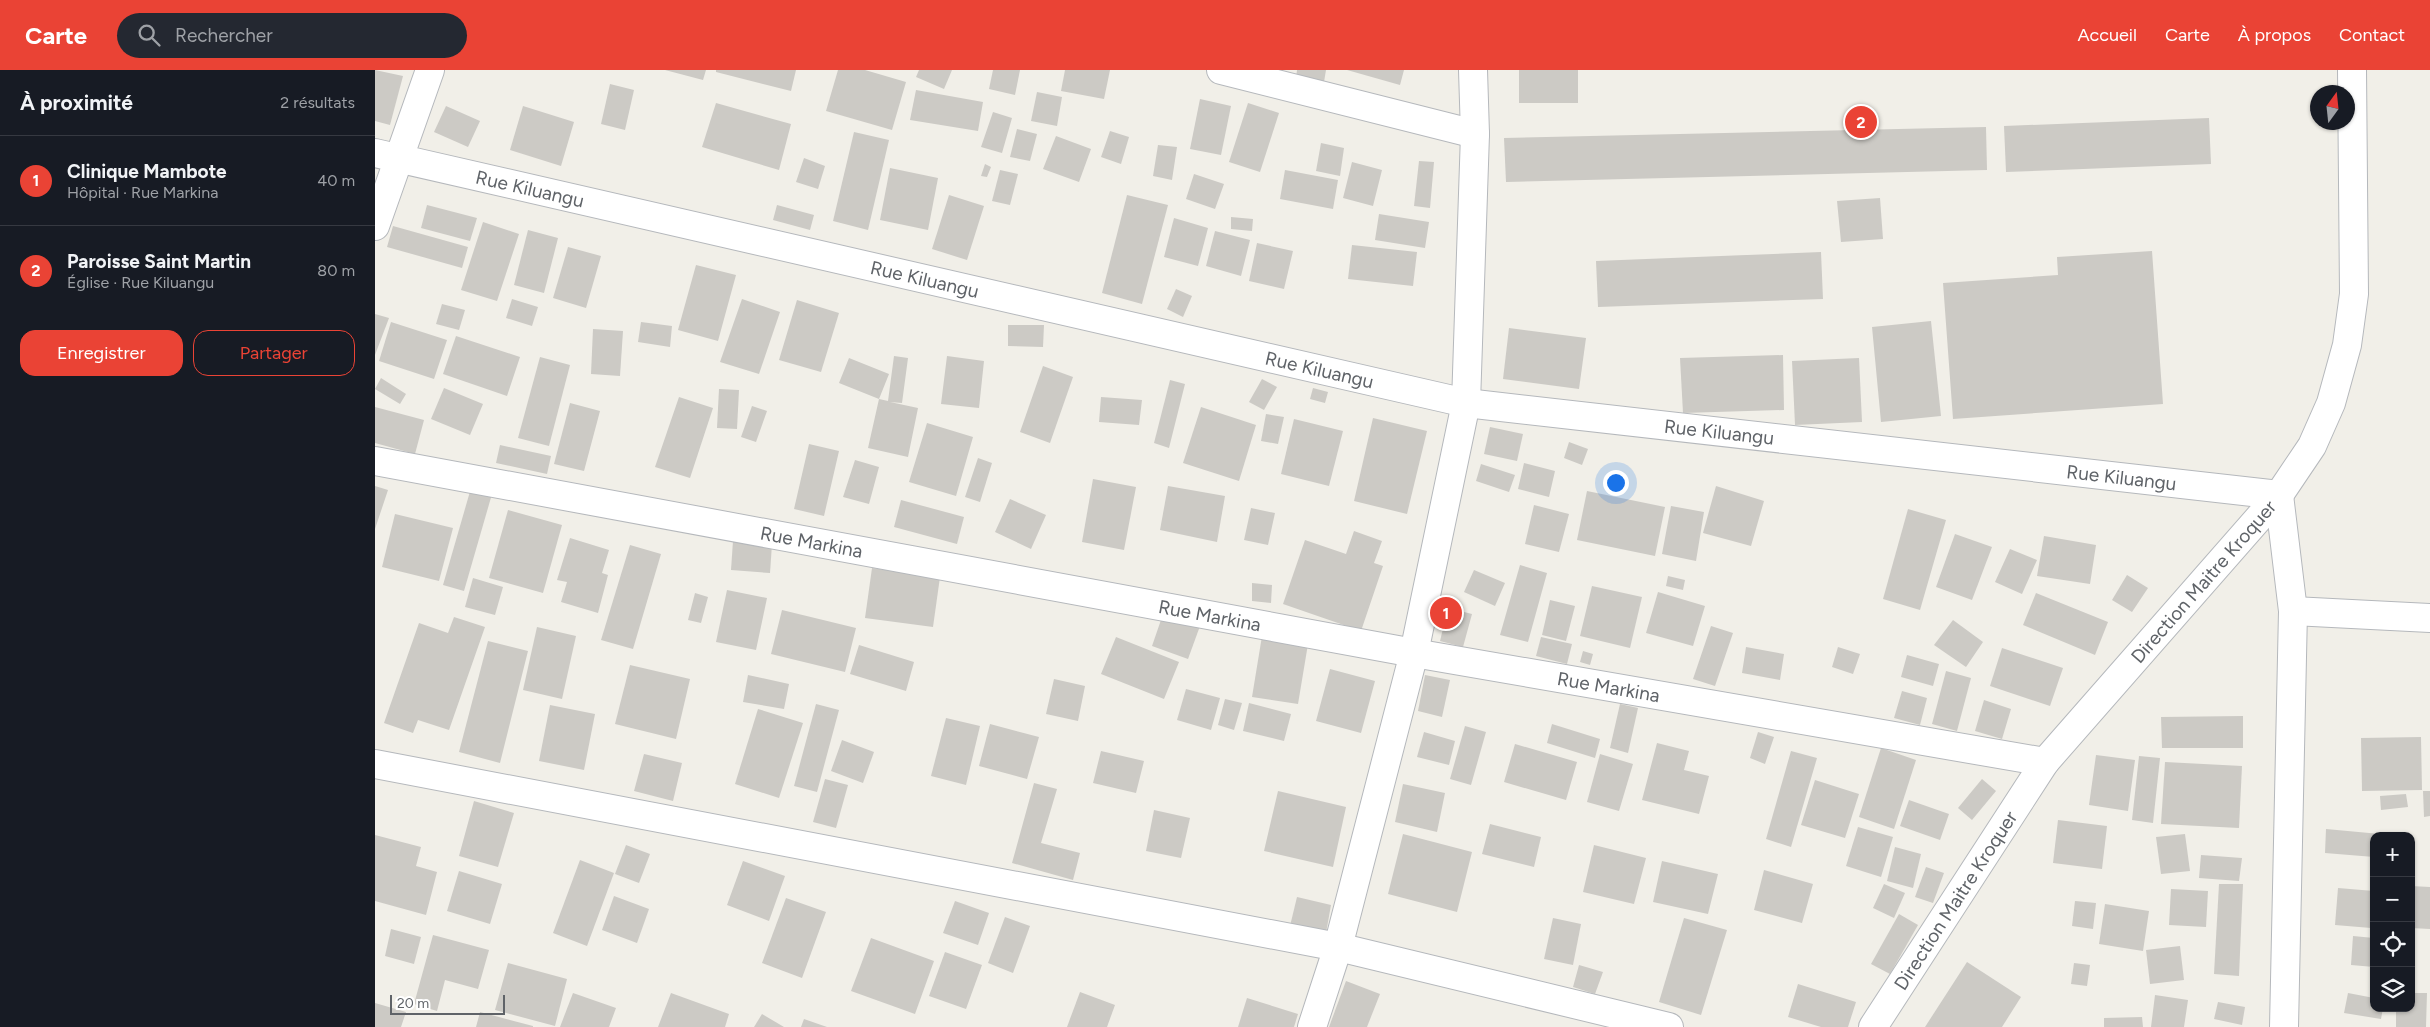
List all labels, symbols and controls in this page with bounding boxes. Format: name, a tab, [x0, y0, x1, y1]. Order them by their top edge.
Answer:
search box	[117, 13, 467, 58]
text: Carte	[25, 21, 87, 50]
icon: search	[135, 21, 163, 49]
text: Rechercher	[175, 24, 273, 47]
text: Accueil	[2077, 24, 2137, 46]
text: Carte	[2165, 24, 2210, 46]
text: À propos	[2238, 24, 2311, 46]
text: Contact	[2339, 24, 2405, 46]
north arrow	[2310, 85, 2355, 130]
text: À proximité	[20, 90, 133, 115]
text: 2 résultats	[280, 93, 355, 112]
pin: 2	[1845, 103, 1877, 141]
text: Clinique Mambote	[67, 160, 227, 183]
street label: Rue Kiluangu	[473, 165, 586, 213]
text: 1	[33, 171, 39, 190]
text: 40 m	[317, 171, 355, 190]
text: Hôpital · Rue Markina	[67, 183, 218, 202]
text: Paroisse Saint Martin	[67, 250, 251, 273]
street label: Rue Kiluangu	[868, 256, 981, 303]
text: 2	[31, 261, 41, 280]
text: 80 m	[317, 261, 355, 280]
text: Église · Rue Kiluangu	[67, 273, 214, 292]
button: Enregistrer	[20, 330, 183, 376]
button: Partager	[193, 330, 355, 376]
street label: Rue Kiluangu	[1263, 346, 1376, 393]
street label: Rue Kiluangu	[1663, 415, 1775, 450]
street label: Rue Kiluangu	[2065, 460, 2178, 495]
your location	[1603, 470, 1629, 496]
street label: Direction Maitre Kroquer	[2126, 495, 2281, 668]
street label: Rue Markina	[758, 521, 865, 563]
pin: 1	[1430, 594, 1462, 632]
street label: Rue Markina	[1157, 595, 1263, 637]
street label: Rue Markina	[1555, 667, 1662, 707]
street label: Direction Maitre Kroquer	[1889, 806, 2022, 994]
map controls	[2370, 832, 2415, 1012]
button: +	[2370, 832, 2415, 877]
button: −	[2370, 877, 2415, 922]
button: locate	[2370, 922, 2415, 967]
button: layers	[2370, 967, 2415, 1012]
scale bar	[390, 992, 505, 1015]
text: 20 m	[397, 995, 429, 1012]

